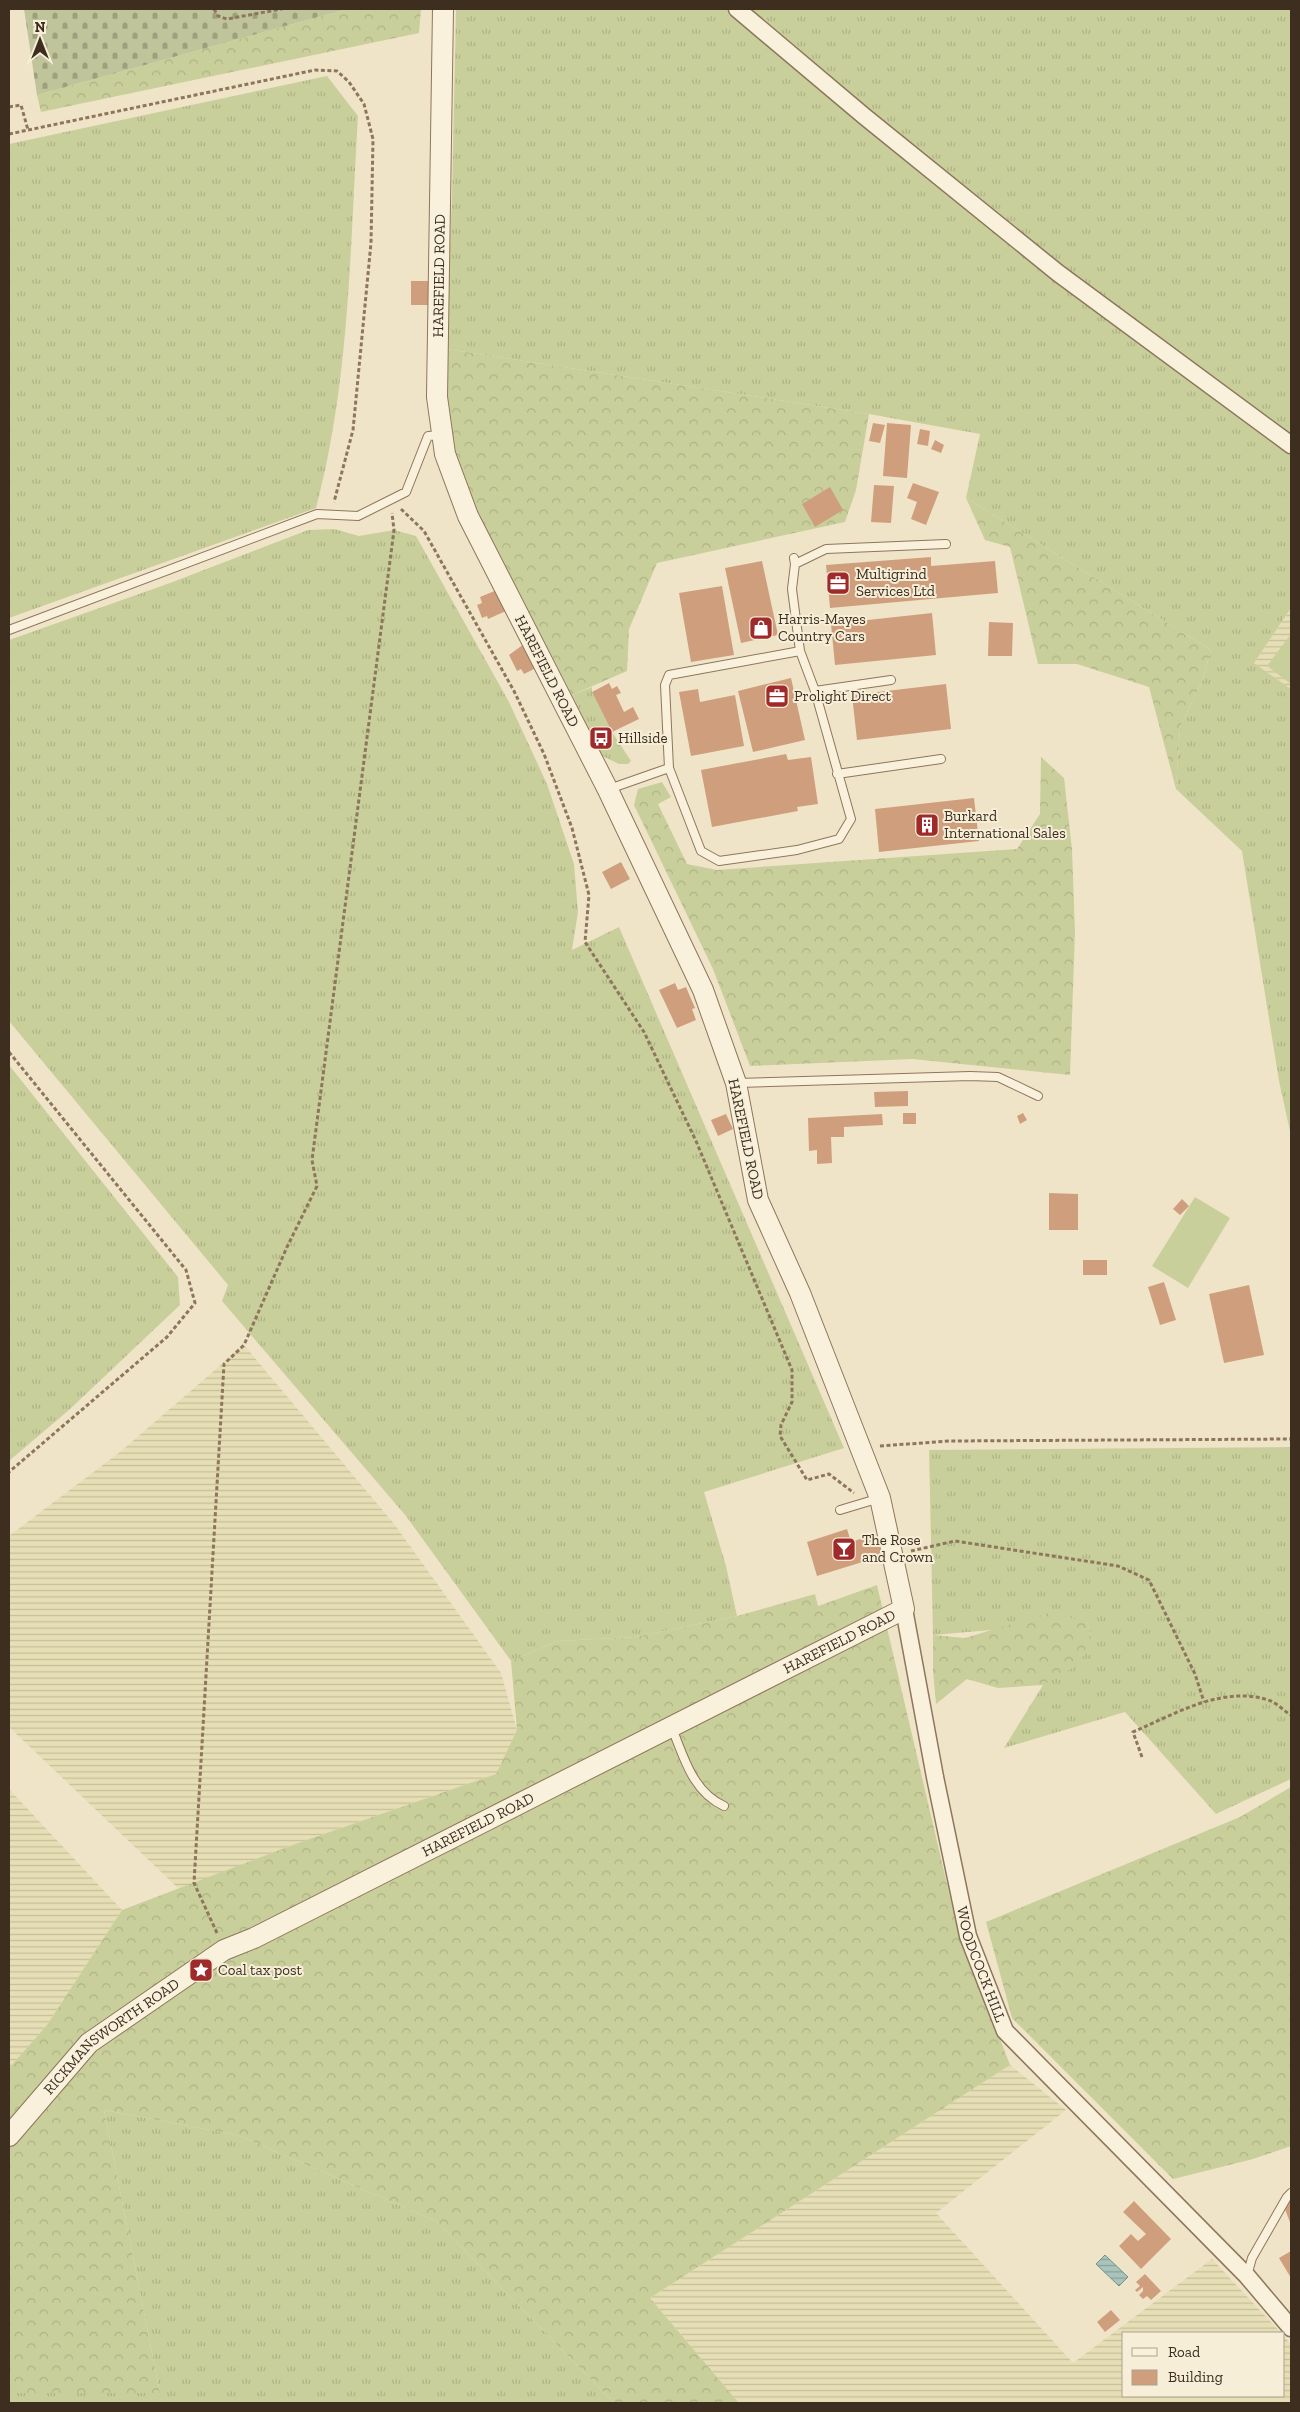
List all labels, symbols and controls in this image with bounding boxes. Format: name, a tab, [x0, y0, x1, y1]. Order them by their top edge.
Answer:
north arrow	[15, 15, 65, 65]
text: N	[35, 19, 46, 36]
street label: HAREFIELD ROAD	[429, 214, 449, 337]
place label: Multigrind Services Ltd	[856, 565, 936, 600]
office icon: Multigrind Services Ltd	[825, 570, 851, 596]
place label: Harris-Mayes Country Cars	[778, 610, 866, 645]
street label: HAREFIELD ROAD	[511, 612, 583, 730]
shop icon: Harris-Mayes Country Cars	[748, 615, 774, 641]
office icon: Prolight Direct	[764, 683, 790, 709]
place label: Prolight Direct	[794, 687, 891, 705]
bus stop icon: Hillside	[588, 725, 614, 751]
place label: Hillside	[618, 729, 668, 747]
place label: Burkard International Sales	[944, 807, 1066, 842]
building icon: Burkard International Sales	[914, 812, 940, 838]
street label: HAREFIELD ROAD	[724, 1077, 768, 1201]
place label: The Rose and Crown	[862, 1531, 934, 1566]
bar icon: The Rose and Crown	[831, 1536, 857, 1562]
street label: HAREFIELD ROAD	[780, 1606, 898, 1678]
street label: HAREFIELD ROAD	[419, 1789, 537, 1860]
street label: WOODCOCK HILL	[953, 1905, 1010, 2025]
place icon: Coal tax post	[188, 1957, 214, 1983]
place label: Coal tax post	[218, 1961, 302, 1979]
street label: RICKMANSWORTH ROAD	[40, 1974, 183, 2098]
legend	[1122, 2332, 1285, 2397]
text: Road	[1168, 2343, 1201, 2361]
text: Building	[1168, 2368, 1223, 2386]

